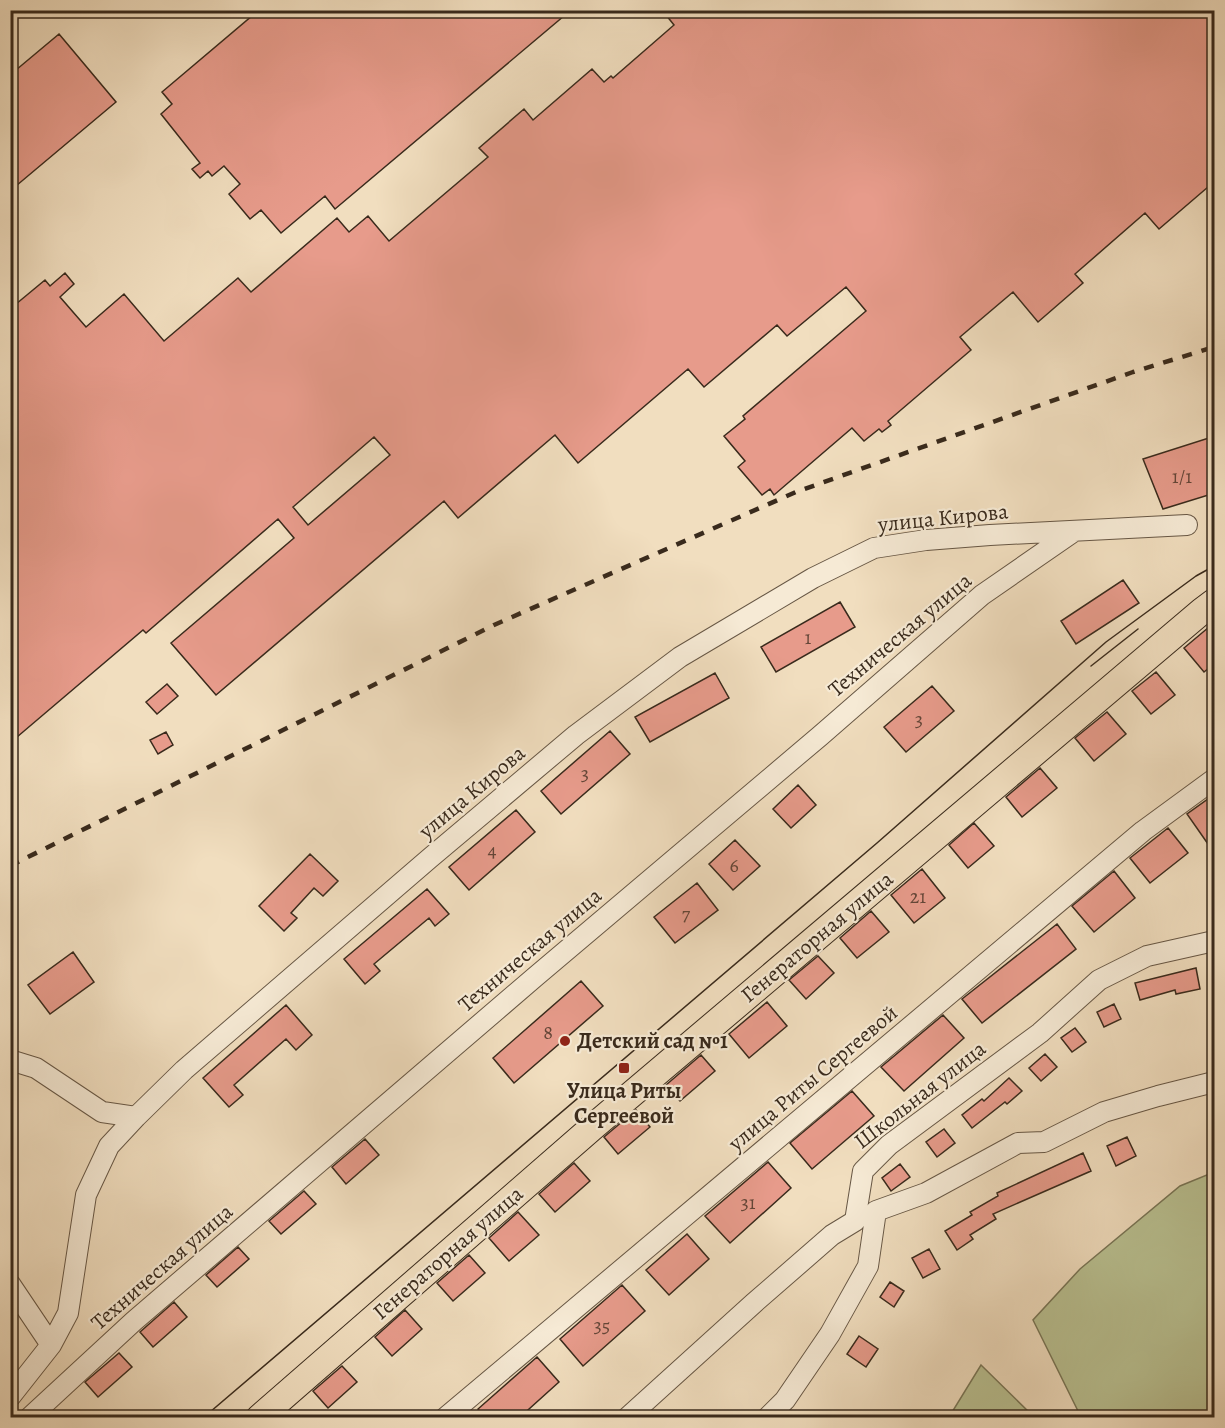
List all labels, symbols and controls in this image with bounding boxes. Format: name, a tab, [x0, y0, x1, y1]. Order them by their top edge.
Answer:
house number: 1/1	[1172, 463, 1192, 490]
street label: улица Кирова	[875, 496, 1010, 540]
street label: Техническая улица	[822, 565, 979, 704]
house number: 1	[805, 624, 812, 651]
house number: 3	[915, 706, 923, 733]
street label: улица Кирова	[412, 738, 532, 846]
house number: 3	[581, 760, 589, 787]
house number: 4	[487, 837, 497, 864]
house number: 6	[729, 852, 739, 879]
street label: Генераторная улица	[734, 864, 900, 1010]
street label: Техническая улица	[452, 880, 609, 1019]
house number: 21	[910, 883, 926, 910]
house number: 7	[682, 900, 691, 927]
street label: улица Риты Сергеевой	[721, 998, 904, 1159]
house number: 8	[543, 1019, 553, 1046]
place label: Детский сад №1	[577, 1026, 728, 1056]
street label: Школьная улица	[848, 1033, 993, 1156]
marker: Детский сад №1	[558, 1034, 572, 1048]
marker: Улица Риты Сергеевой	[617, 1061, 631, 1075]
place label: Улица Риты Сергеевой	[567, 1076, 681, 1131]
street label: Генераторная улица	[366, 1179, 530, 1327]
house number: 31	[740, 1189, 756, 1216]
street label: Техническая улица	[85, 1196, 240, 1337]
house number: 35	[594, 1312, 610, 1339]

